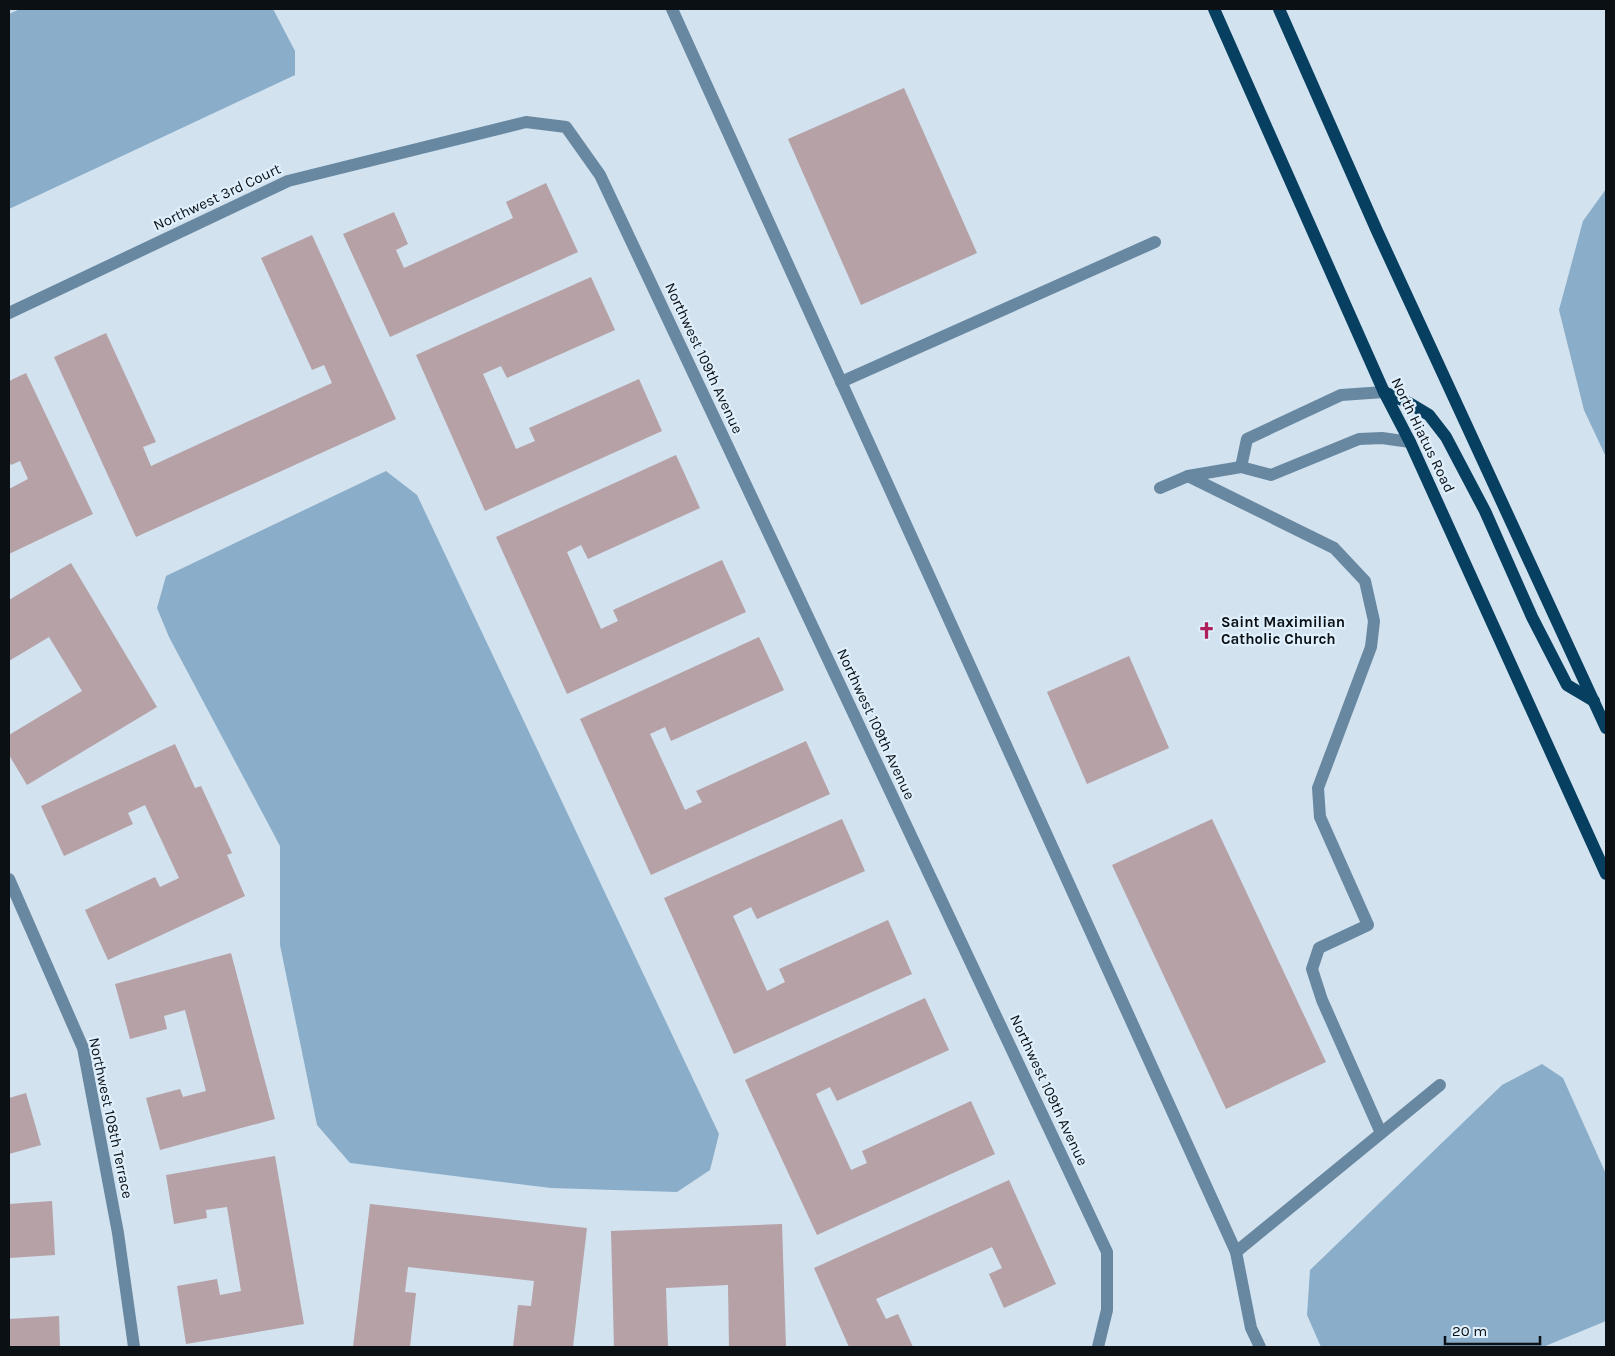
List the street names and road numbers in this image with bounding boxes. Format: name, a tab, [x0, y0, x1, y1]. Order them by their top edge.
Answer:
street label: Northwest 3rd Court	[150, 159, 284, 234]
street label: Northwest 109th Avenue	[661, 280, 747, 436]
street label: North Hiatus Road	[1387, 375, 1459, 495]
street label: Northwest 109th Avenue	[833, 646, 919, 802]
street label: Northwest 109th Avenue	[1006, 1012, 1092, 1168]
street label: Northwest 108th Terrace	[85, 1036, 137, 1200]

